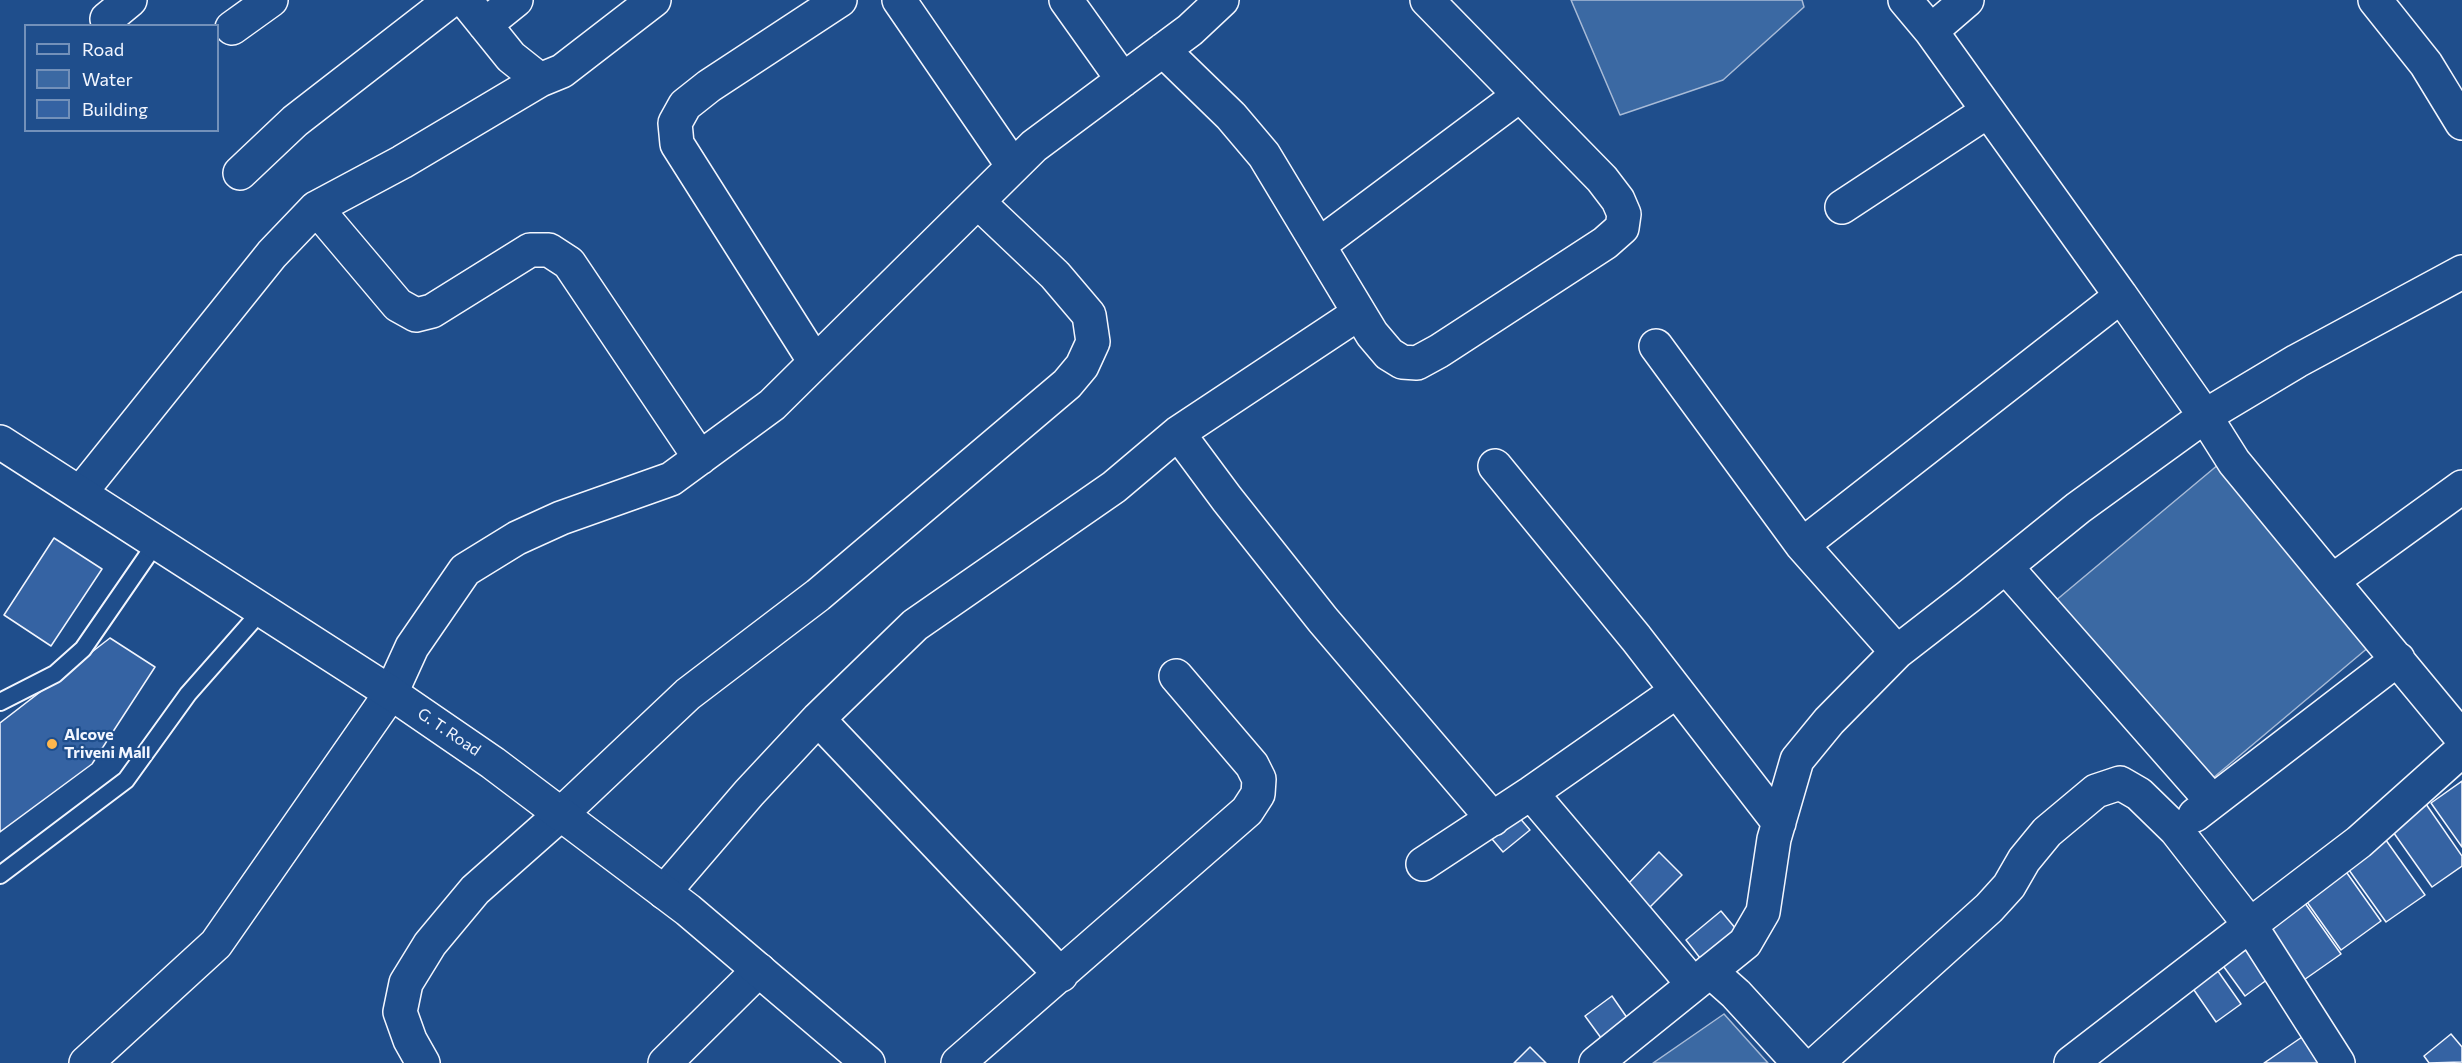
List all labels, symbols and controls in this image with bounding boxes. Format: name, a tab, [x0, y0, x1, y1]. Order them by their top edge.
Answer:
legend	[24, 24, 219, 132]
text: Road	[82, 38, 124, 60]
text: Water	[82, 68, 133, 90]
text: Building	[82, 98, 148, 120]
street label: G. T. Road	[414, 704, 484, 760]
place label: Alcove Triveni Mall	[64, 725, 150, 763]
marker: Alcove Triveni Mall	[45, 737, 59, 751]

